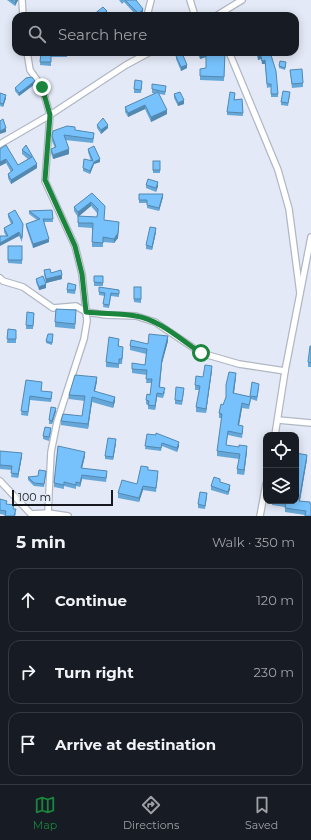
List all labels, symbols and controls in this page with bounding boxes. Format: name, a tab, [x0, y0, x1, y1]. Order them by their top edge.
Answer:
search box	[12, 12, 299, 56]
icon: search	[26, 23, 48, 45]
text: Search here	[58, 25, 147, 44]
route end	[33, 78, 51, 96]
route start	[192, 344, 210, 362]
map controls	[263, 432, 299, 504]
button: locate	[263, 432, 299, 468]
button: layers	[263, 468, 299, 504]
scale bar	[12, 488, 113, 507]
text: 100 m	[18, 490, 51, 504]
text: 5 min	[16, 532, 66, 552]
text: Walk · 350 m	[212, 534, 295, 550]
icon: ahead	[17, 589, 39, 611]
text: Continue	[55, 591, 127, 610]
text: 120 m	[256, 592, 294, 608]
icon: right	[17, 661, 39, 683]
text: Turn right	[55, 663, 134, 682]
text: 230 m	[253, 664, 294, 680]
icon: arrive	[17, 733, 39, 755]
text: Arrive at destination	[55, 735, 216, 754]
tab: Map	[33, 794, 57, 832]
tab: Directions	[123, 794, 179, 832]
tab: Saved	[245, 794, 278, 832]

